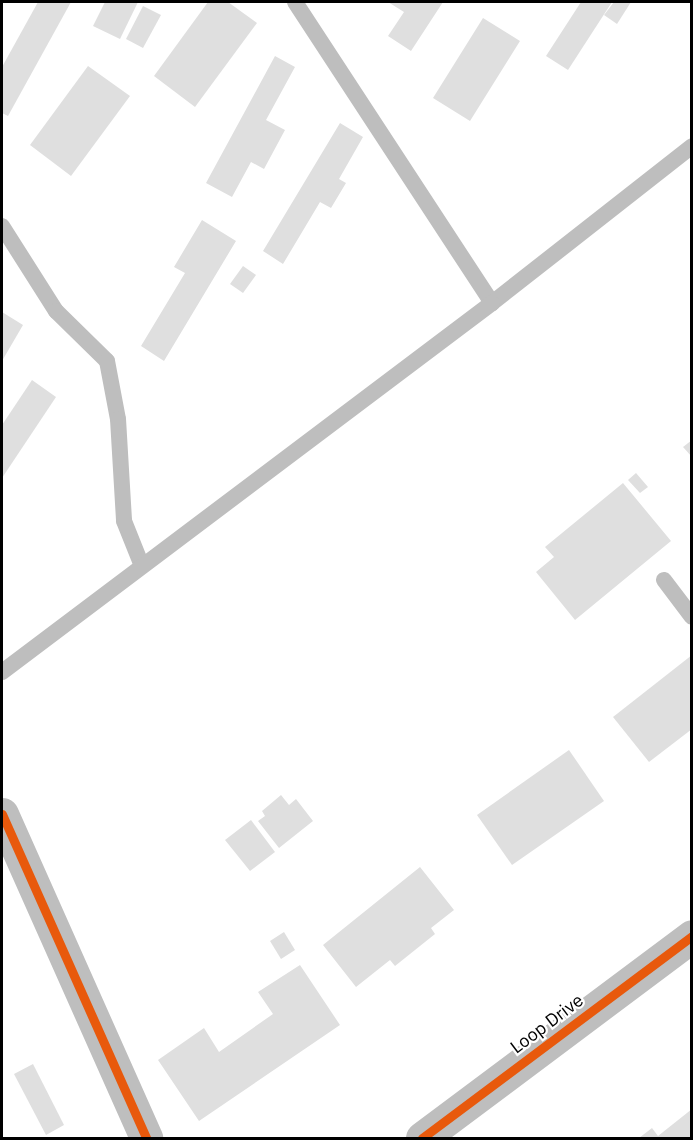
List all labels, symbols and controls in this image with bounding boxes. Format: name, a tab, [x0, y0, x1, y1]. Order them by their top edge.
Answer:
street label: Loop Drive	[506, 990, 588, 1058]

